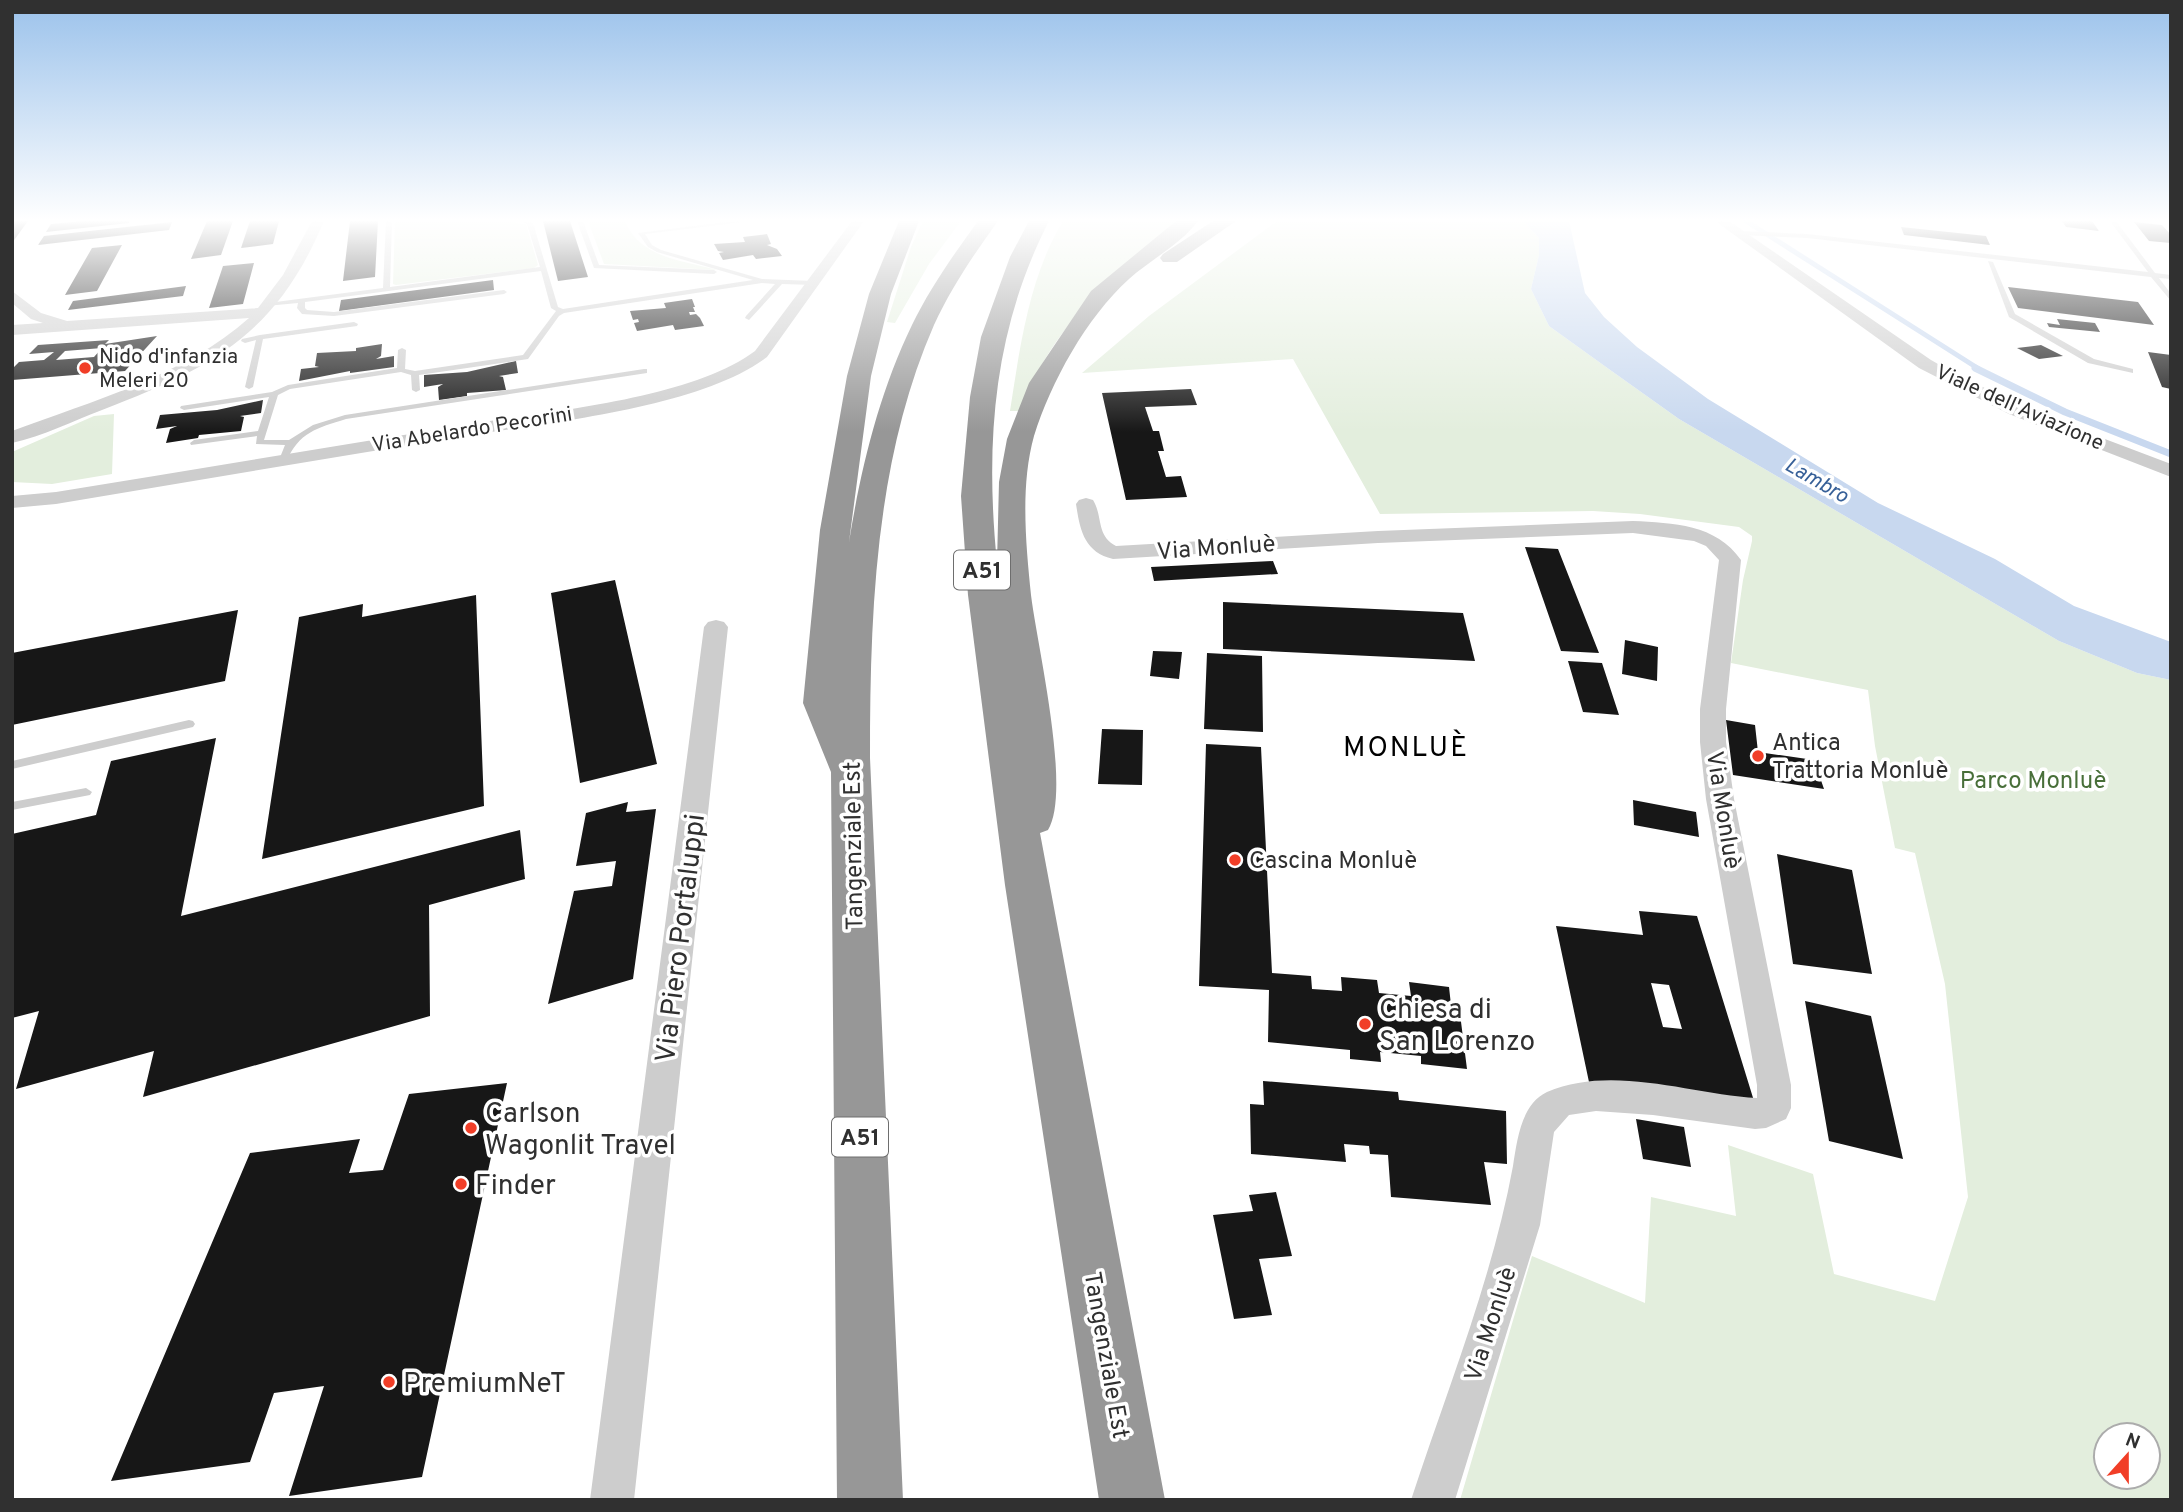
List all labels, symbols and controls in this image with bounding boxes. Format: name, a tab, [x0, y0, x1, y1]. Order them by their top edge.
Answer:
place label: Nido d'infanzia Meleri 20	[99, 344, 238, 395]
street label: Viale dell'Aviazione	[1931, 359, 2108, 458]
marker: Nido d'infanzia Meleri 20	[77, 360, 93, 376]
street label: Via Abelardo Pecorini	[370, 401, 574, 460]
water label: Lambro	[1780, 452, 1854, 511]
street label: Via Monluè	[1156, 530, 1277, 568]
road number: A51	[954, 550, 1010, 590]
district label: MONLUÈ	[1343, 729, 1469, 767]
place label: Antica Trattoria Monluè	[1772, 729, 1948, 787]
marker: Antica Trattoria Monluè	[1750, 748, 1766, 764]
street label: Via Monluè	[1698, 749, 1746, 871]
street label: Tangenziale Est	[839, 761, 871, 931]
park label: Parco Monluè	[1960, 767, 2106, 797]
street label: Via Piero Portaluppi	[649, 812, 715, 1065]
place label: Cascina Monluè	[1249, 847, 1417, 877]
marker: Cascina Monluè	[1227, 852, 1243, 868]
place label: Chiesa di San Lorenzo	[1379, 993, 1535, 1061]
marker: Chiesa di San Lorenzo	[1357, 1016, 1373, 1032]
place label: Carlson Wagonlit Travel	[485, 1097, 676, 1165]
road number: A51	[832, 1118, 888, 1156]
marker: Carlson Wagonlit Travel	[463, 1120, 479, 1136]
place label: Finder	[475, 1169, 556, 1205]
marker: Finder	[453, 1176, 469, 1192]
street label: Via Monluè	[1459, 1263, 1525, 1386]
street label: Tangenziale Est	[1076, 1270, 1134, 1441]
place label: PremiumNeT	[403, 1367, 566, 1403]
marker: PremiumNeT	[381, 1374, 397, 1390]
north arrow	[2092, 1421, 2162, 1491]
text: N	[2122, 1428, 2143, 1456]

